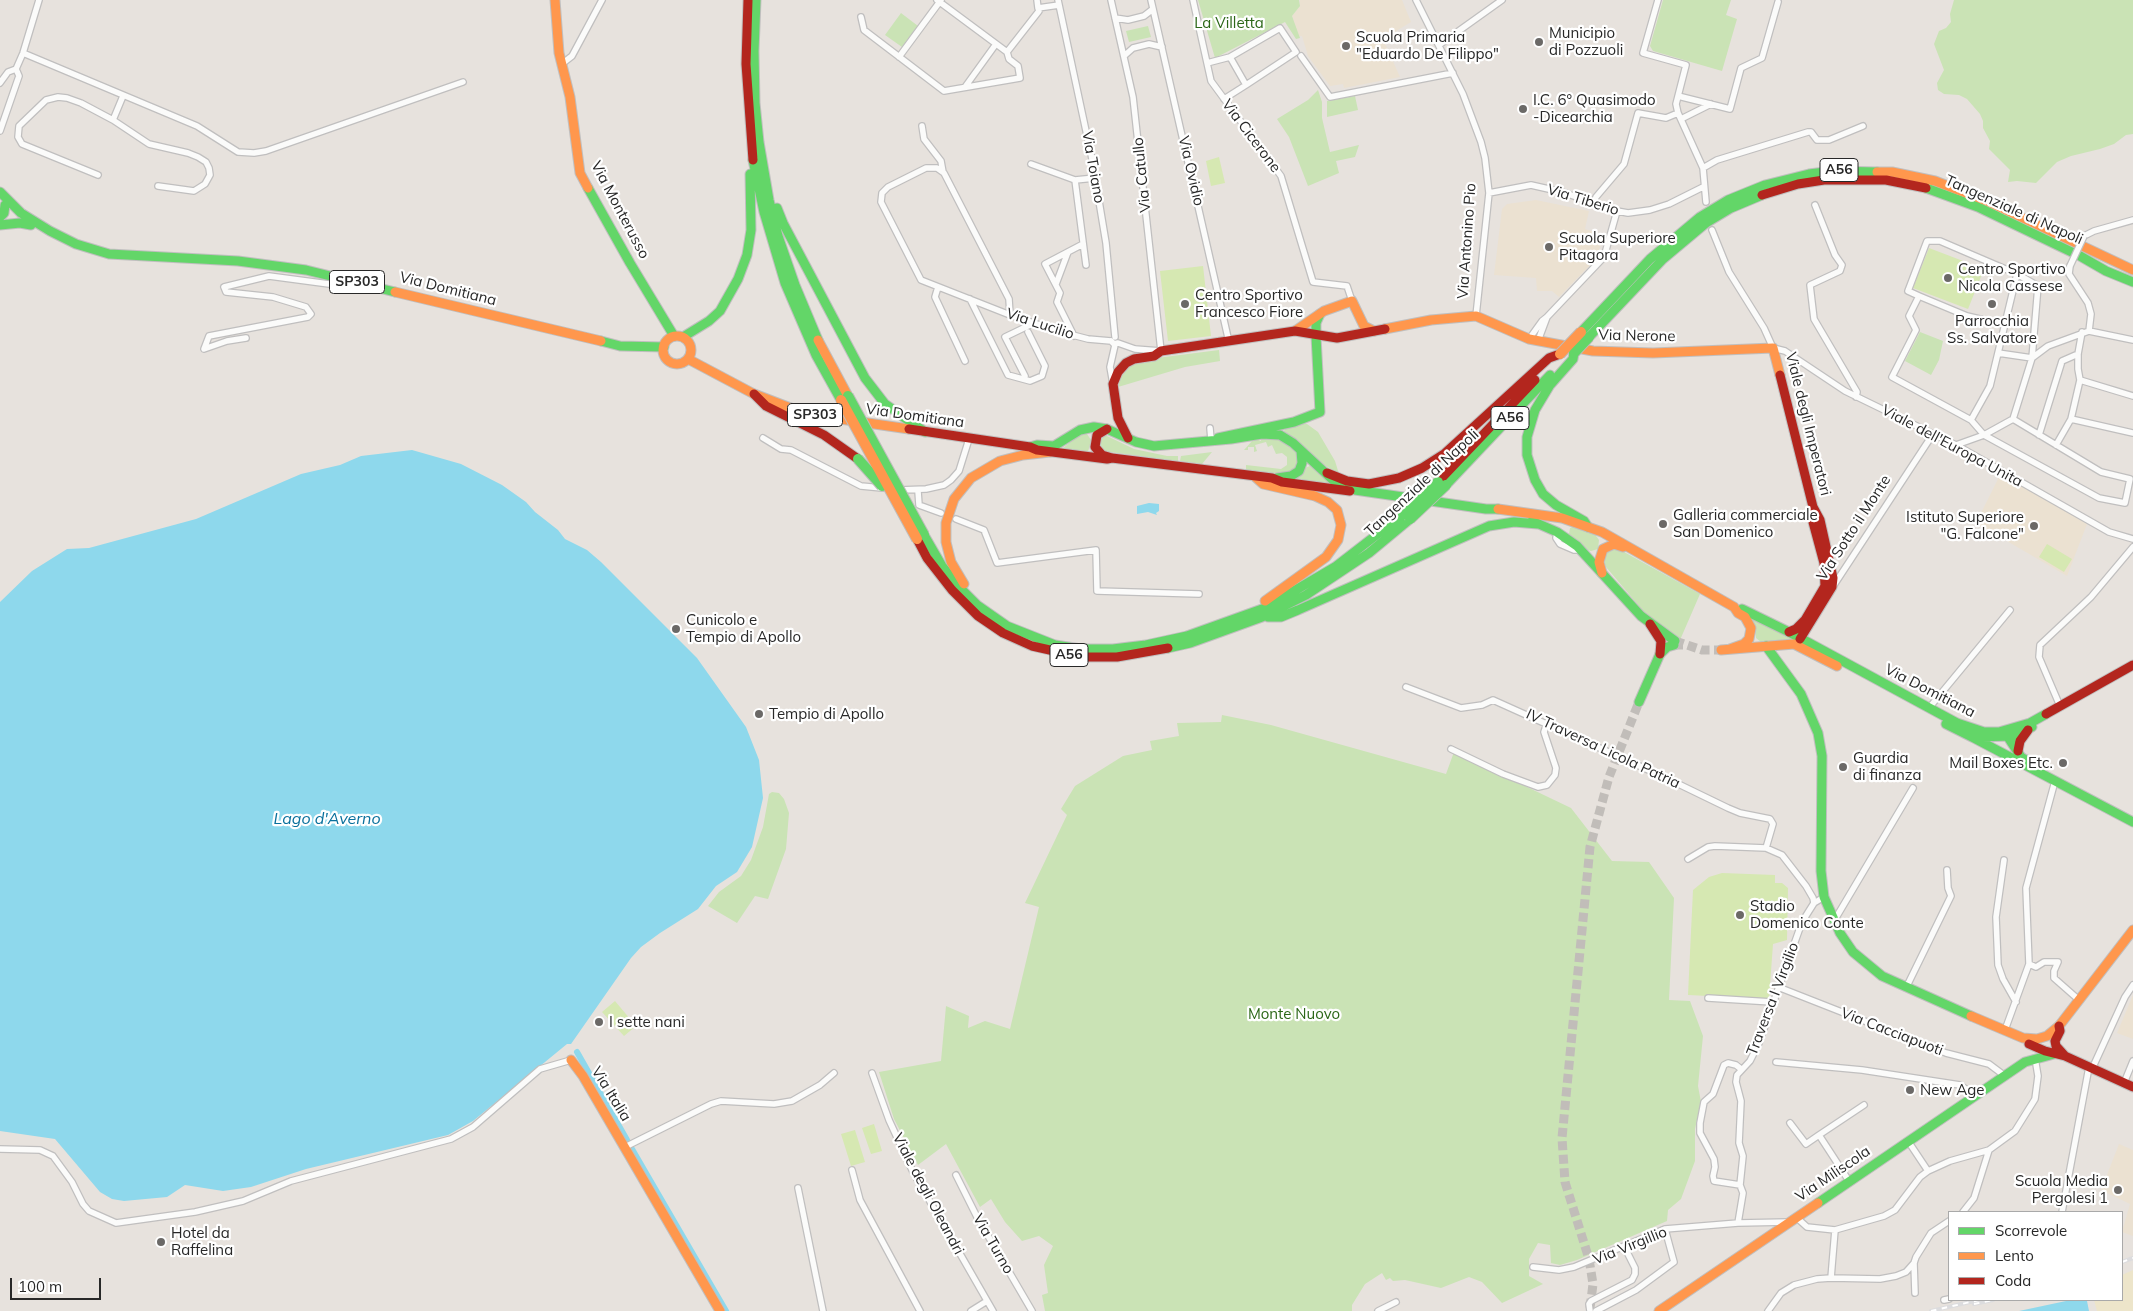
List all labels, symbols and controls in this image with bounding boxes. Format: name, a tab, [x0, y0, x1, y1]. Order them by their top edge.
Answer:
park label: La Villetta	[1194, 14, 1264, 32]
place label: Municipio di Pozzuoli	[1549, 24, 1623, 59]
place label: Scuola Primaria "Eduardo De Filippo"	[1356, 28, 1499, 63]
marker: Municipio di Pozzuoli	[1533, 36, 1545, 48]
marker: Scuola Primaria "Eduardo De Filippo"	[1340, 40, 1352, 52]
place label: I.C. 6° Quasimodo -Dicearchia	[1533, 91, 1656, 126]
street label: Via Cicerone	[1218, 96, 1284, 176]
marker: I.C. 6° Quasimodo -Dicearchia	[1517, 103, 1529, 115]
street label: Via Toiano	[1078, 129, 1108, 205]
street label: Via Ovidio	[1174, 134, 1208, 208]
street label: Via Catullo	[1129, 136, 1155, 214]
street label: Via Monterusso	[587, 158, 653, 262]
road number: A56	[1820, 158, 1858, 182]
street label: Tangenziale di Napoli	[1942, 171, 2086, 249]
street label: Via Tiberio	[1545, 181, 1621, 219]
street label: Via Antonino Pio	[1454, 182, 1480, 300]
place label: Scuola Superiore Pitagora	[1559, 229, 1676, 264]
marker: Scuola Superiore Pitagora	[1543, 241, 1555, 253]
place label: Centro Sportivo Nicola Cassese	[1958, 260, 2066, 295]
street label: Via Domitiana	[398, 268, 498, 310]
road number: SP303	[330, 270, 384, 294]
marker: Centro Sportivo Nicola Cassese	[1942, 272, 1954, 284]
place label: Centro Sportivo Francesco Fiore	[1195, 286, 1303, 321]
marker: Centro Sportivo Francesco Fiore	[1179, 298, 1191, 310]
marker: Parrocchia Ss. Salvatore	[1986, 298, 1998, 310]
street label: Via Lucilio	[1004, 305, 1076, 343]
place label: Parrocchia Ss. Salvatore	[1947, 312, 2037, 347]
street label: Via Nerone	[1598, 326, 1676, 346]
street label: Viale degli Imperatori	[1781, 350, 1835, 498]
street label: Via Domitiana	[865, 400, 965, 432]
street label: Viale dell'Europa Unita	[1878, 401, 2026, 491]
road number: SP303	[788, 404, 842, 426]
road number: A56	[1491, 406, 1529, 429]
street label: Tangenziale di Napoli	[1361, 426, 1483, 540]
street label: Via Sotto il Monte	[1813, 472, 1895, 584]
place label: Galleria commerciale San Domenico	[1673, 506, 1818, 541]
place label: Istituto Superiore "G. Falcone"	[1906, 508, 2024, 543]
marker: Galleria commerciale San Domenico	[1657, 518, 1669, 530]
marker: Istituto Superiore "G. Falcone"	[2028, 520, 2040, 532]
place label: Cunicolo e Tempio di Apollo	[686, 611, 801, 646]
marker: Cunicolo e Tempio di Apollo	[670, 623, 682, 635]
road number: A56	[1050, 644, 1088, 666]
street label: Via Domitiana	[1882, 660, 1978, 722]
place label: Tempio di Apollo	[769, 705, 884, 723]
street label: IV Traversa Licola Patria	[1523, 705, 1683, 793]
marker: Tempio di Apollo	[753, 708, 765, 720]
place label: Guardia di finanza	[1853, 749, 1921, 784]
place label: Mail Boxes Etc.	[1949, 754, 2053, 772]
marker: Mail Boxes Etc.	[2057, 757, 2069, 769]
marker: Guardia di finanza	[1837, 761, 1849, 773]
water label: Lago d'Averno	[273, 809, 381, 829]
place label: Stadio Domenico Conte	[1750, 897, 1864, 932]
marker: Stadio Domenico Conte	[1734, 909, 1746, 921]
street label: Traversa I Virgilio	[1743, 940, 1803, 1058]
street label: Via Cacciapuoti	[1838, 1004, 1946, 1060]
park label: Monte Nuovo	[1248, 1005, 1340, 1023]
place label: I sette nani	[609, 1013, 685, 1031]
marker: I sette nani	[593, 1016, 605, 1028]
street label: Via Italia	[587, 1063, 635, 1125]
place label: New Age	[1920, 1081, 1984, 1099]
marker: New Age	[1904, 1084, 1916, 1096]
street label: Viale degli Oleandri	[888, 1130, 968, 1258]
street label: Via Miliscola	[1792, 1142, 1874, 1206]
place label: Scuola Media Pergolesi 1	[2015, 1172, 2108, 1207]
marker: Scuola Media Pergolesi 1	[2112, 1184, 2124, 1196]
street label: Via Turno	[969, 1211, 1017, 1277]
legend	[1948, 1211, 2123, 1301]
text: Scorrevole	[1995, 1221, 2067, 1240]
street label: Via Virgillio	[1590, 1223, 1670, 1269]
place label: Hotel da Raffelina	[171, 1224, 233, 1259]
marker: Hotel da Raffelina	[155, 1236, 167, 1248]
text: Lento	[1995, 1246, 2034, 1265]
scale bar	[12, 1268, 104, 1300]
text: Coda	[1995, 1271, 2031, 1290]
text: 100 m	[18, 1277, 62, 1296]

